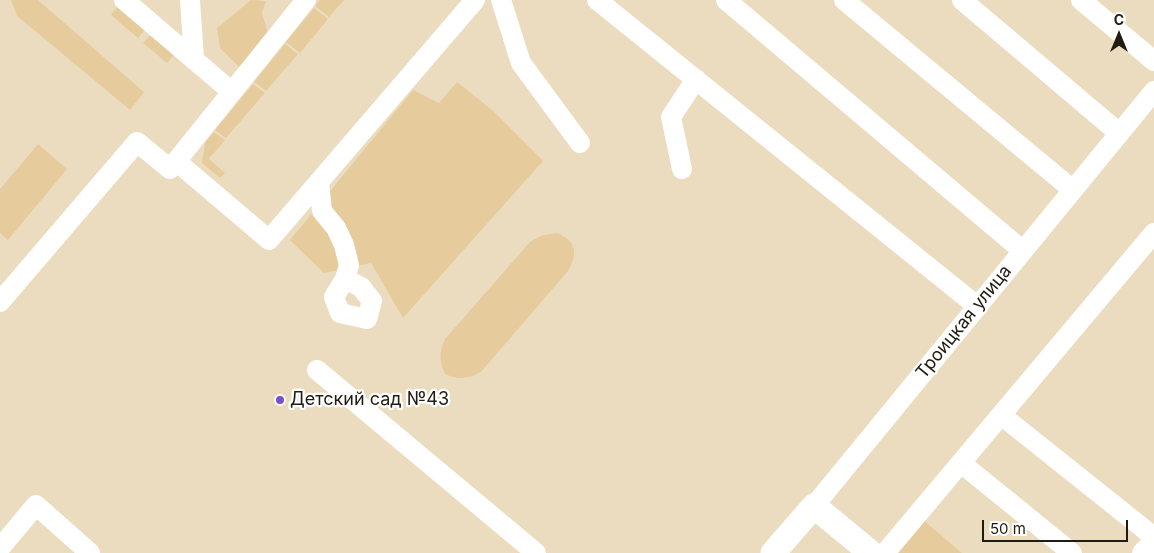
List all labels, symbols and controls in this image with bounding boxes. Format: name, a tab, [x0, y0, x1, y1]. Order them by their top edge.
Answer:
north arrow	[1094, 10, 1144, 60]
text: С	[1114, 11, 1124, 28]
street label: Троицкая улица	[912, 261, 1016, 383]
place label: Детский сад №43	[290, 389, 449, 411]
marker: Детский сад №43	[274, 394, 286, 406]
scale bar	[984, 510, 1130, 542]
text: 50 m	[990, 519, 1026, 538]

